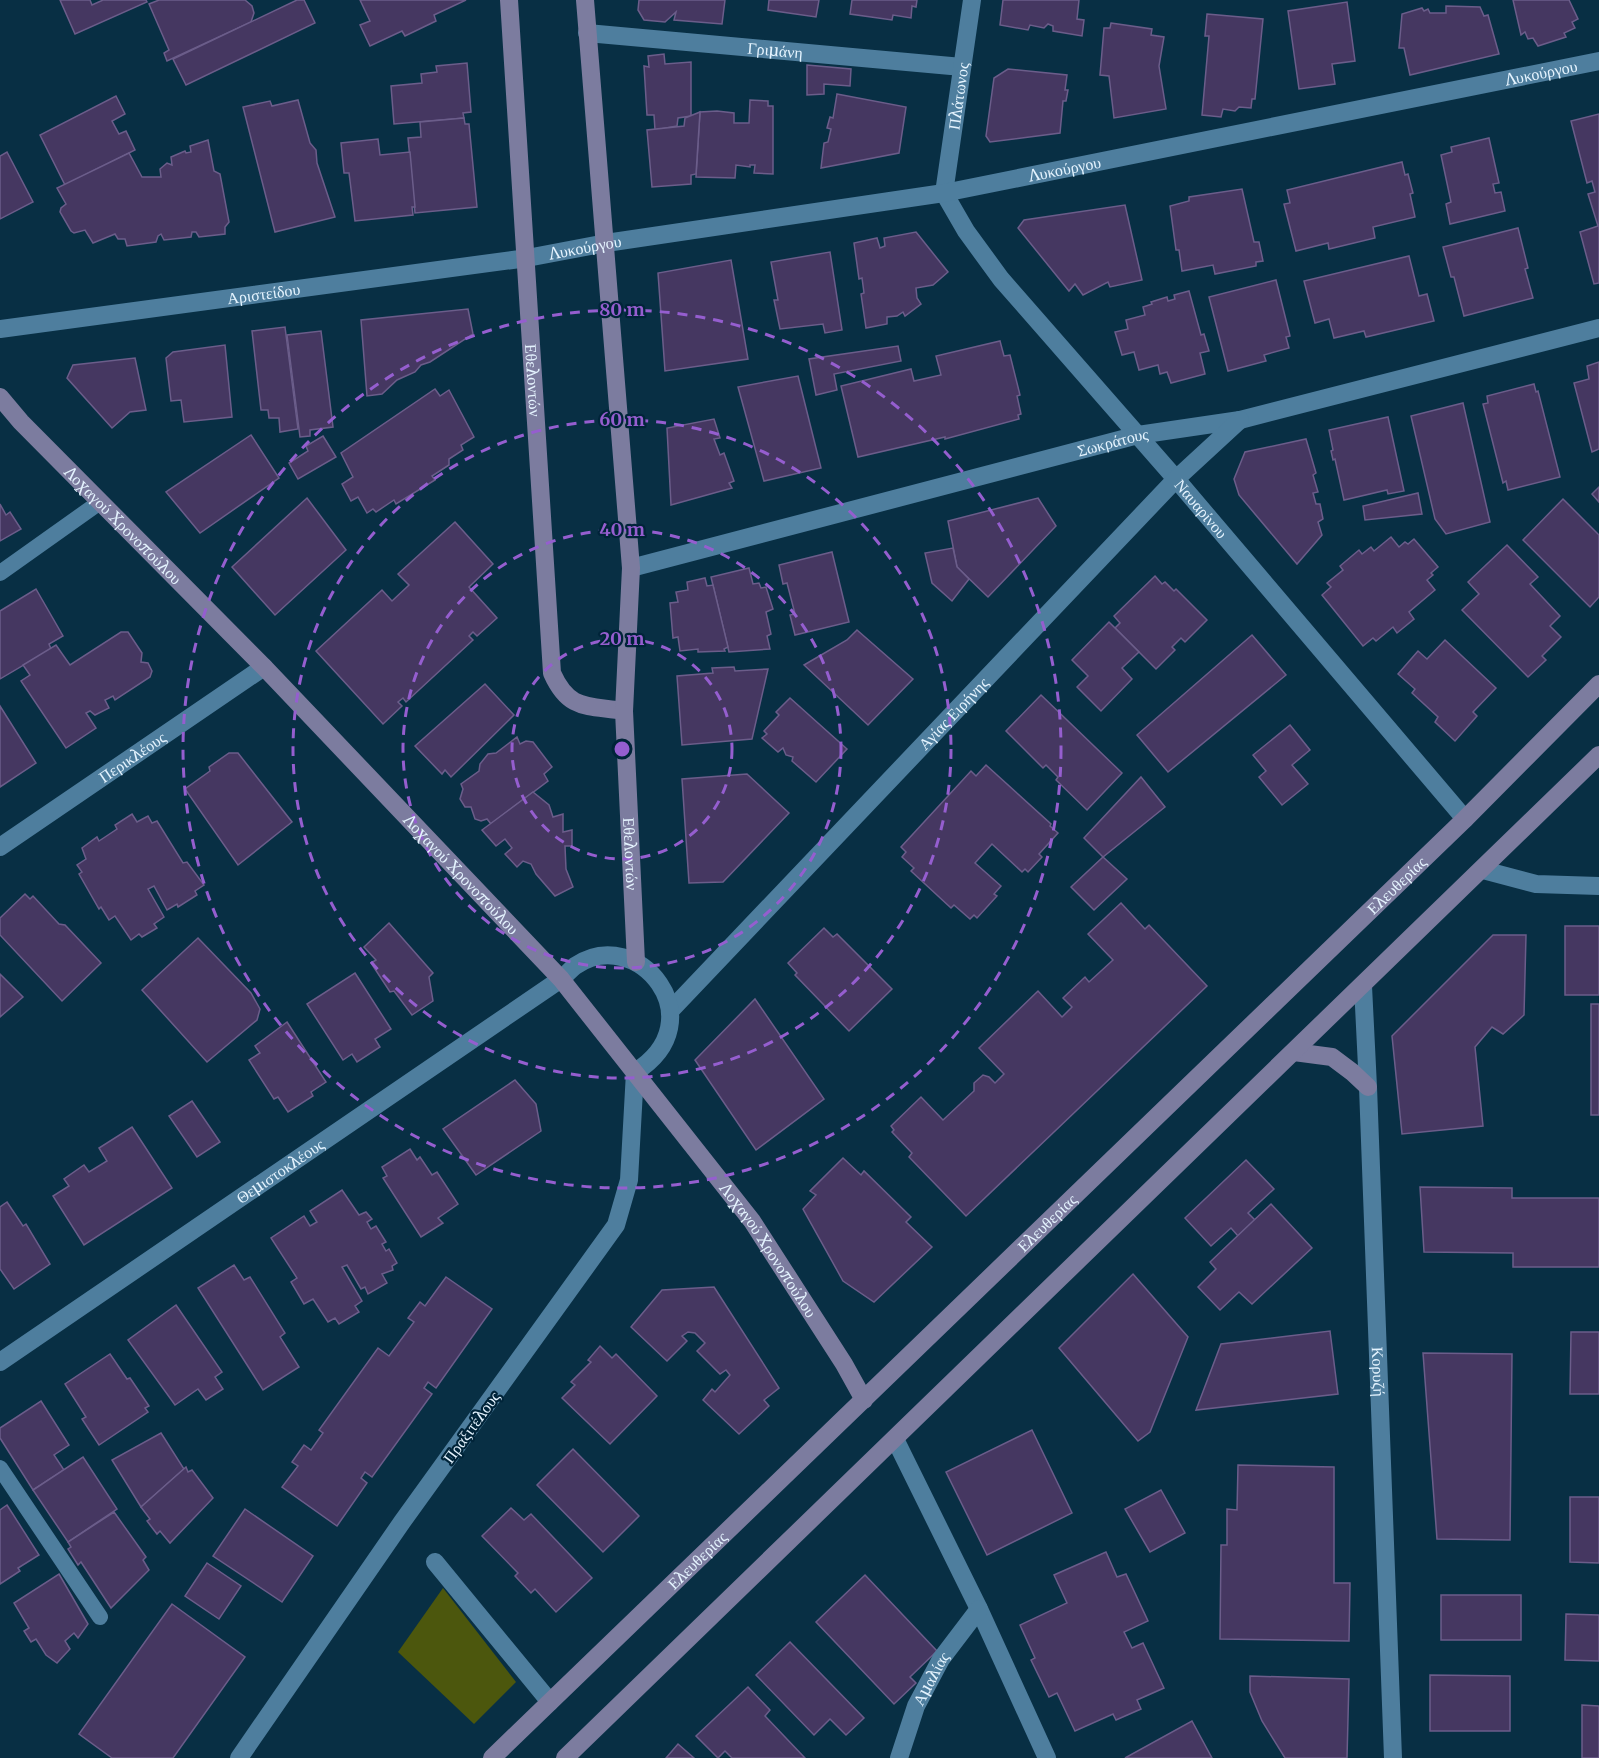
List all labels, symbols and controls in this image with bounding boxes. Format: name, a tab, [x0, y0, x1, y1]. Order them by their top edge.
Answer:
street label: Γριμάνη	[747, 38, 804, 63]
street label: Λυκούργου	[1502, 56, 1579, 90]
street label: Πλάτωνος	[943, 60, 973, 131]
street label: Λυκούργου	[1026, 152, 1103, 186]
street label: Λυκούργου	[546, 231, 623, 264]
street label: Αριστείδου	[226, 279, 301, 308]
text: 80 m	[599, 298, 645, 321]
street label: Εθελοντών	[521, 343, 546, 417]
text: 60 m	[599, 408, 645, 431]
street label: Σωκράτους	[1075, 424, 1150, 461]
street label: Λοχαγού Χρονοπούλου	[60, 461, 186, 589]
street label: Ναυαρίνου	[1170, 475, 1232, 543]
text: 40 m	[599, 518, 645, 541]
text: 20 m	[600, 627, 644, 650]
street label: Αγίας Ειρήνης	[914, 672, 993, 754]
street label: Περικλέους	[95, 727, 170, 787]
centre of rings	[612, 739, 632, 759]
street label: Λοχαγού Χρονοπούλου	[399, 809, 523, 939]
street label: Εθελοντών	[619, 817, 643, 891]
street label: Ελευθερίας	[1363, 851, 1431, 918]
street label: Θεμιστοκλέους	[232, 1133, 328, 1208]
street label: Λοχαγού Χρονοπούλου	[715, 1178, 821, 1321]
street label: Ελευθερίας	[1013, 1189, 1081, 1256]
street label: Κορυζή	[1368, 1346, 1390, 1397]
street label: Πραξιτέλους	[438, 1387, 504, 1467]
street label: Ελευθερίας	[663, 1526, 732, 1593]
street label: Αμαλίας	[908, 1647, 954, 1709]

